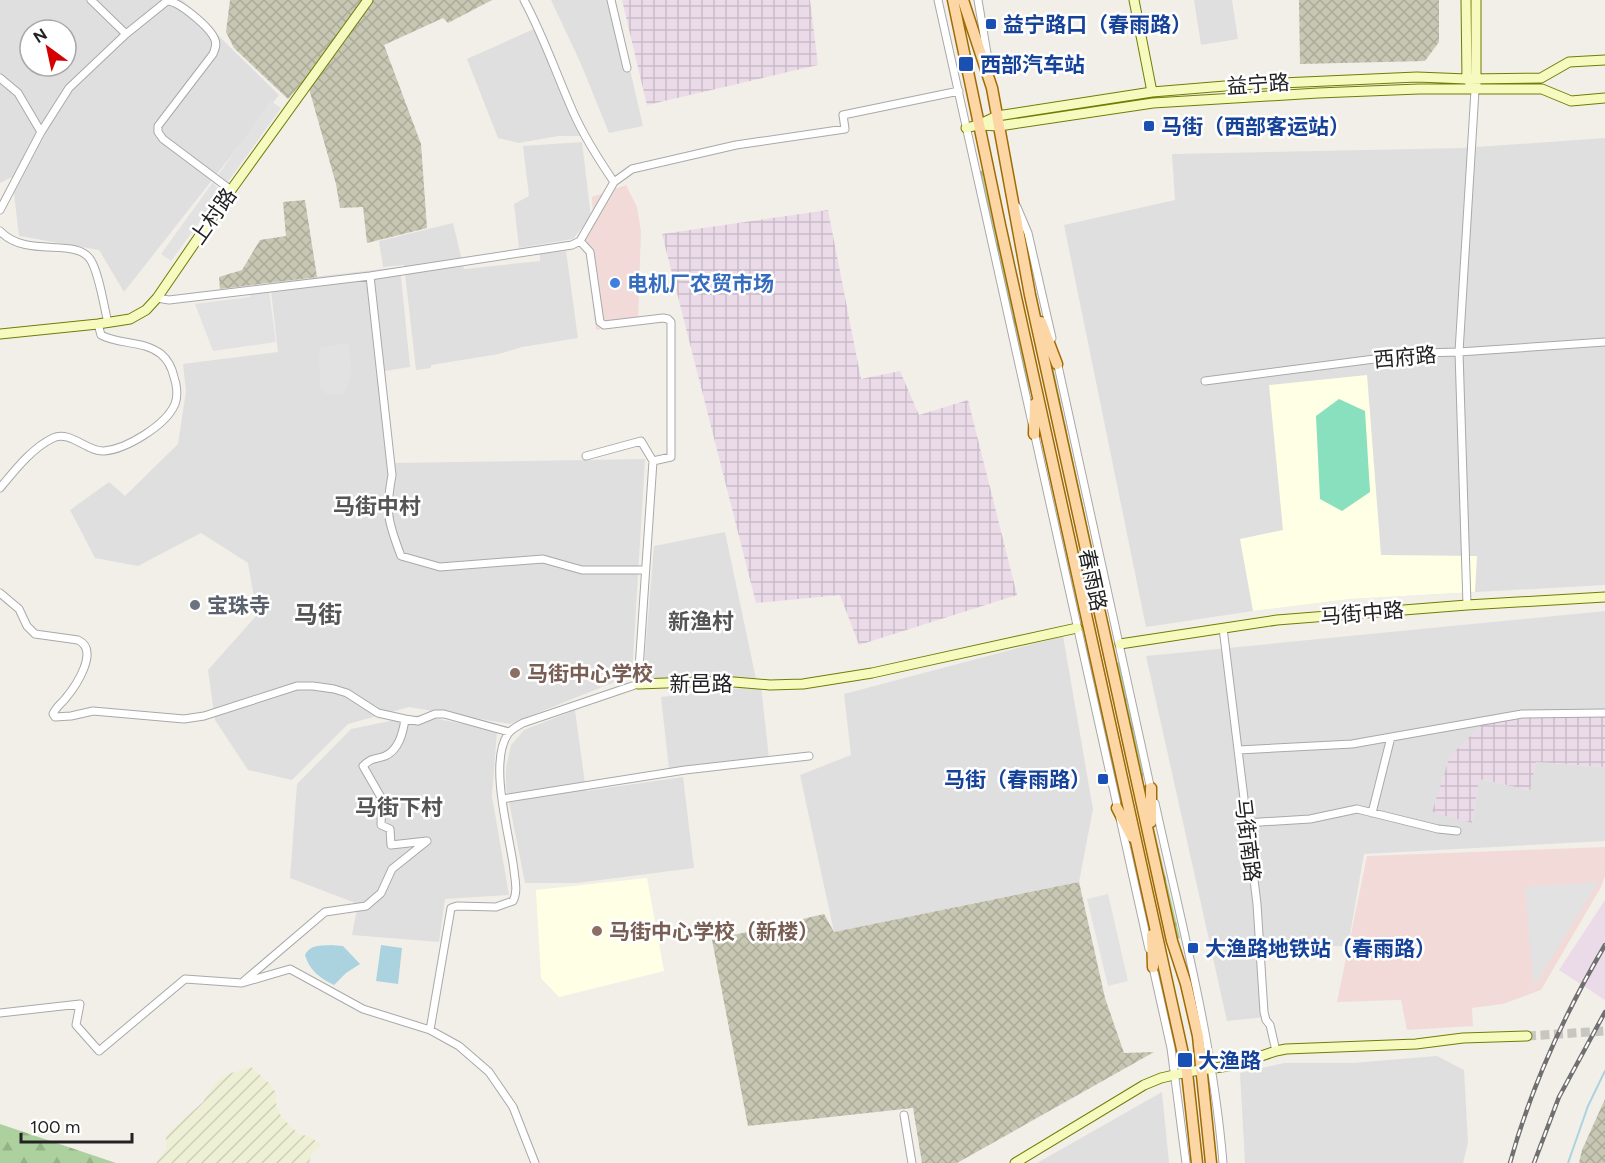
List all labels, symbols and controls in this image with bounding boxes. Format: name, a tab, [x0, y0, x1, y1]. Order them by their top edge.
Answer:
place label: 益宁路口（春雨路）	[1003, 12, 1192, 37]
marker: 益宁路口（春雨路）	[984, 17, 998, 31]
north arrow	[18, 18, 78, 78]
text: N	[30, 25, 50, 47]
place label: 西部汽车站	[980, 52, 1085, 77]
marker: 西部汽车站	[957, 55, 975, 73]
street label: 益宁路	[1226, 69, 1290, 99]
place label: 马街（西部客运站）	[1161, 114, 1350, 139]
marker: 马街（西部客运站）	[1142, 119, 1156, 133]
street label: 上村路	[185, 183, 241, 249]
place label: 电机厂农贸市场	[627, 271, 774, 296]
marker: 电机厂农贸市场	[608, 276, 622, 290]
street label: 西府路	[1373, 342, 1437, 372]
district label: 马街中村	[333, 493, 421, 520]
street label: 春雨路	[1074, 547, 1112, 613]
place label: 宝珠寺	[207, 593, 270, 618]
street label: 马街中路	[1319, 597, 1405, 629]
marker: 宝珠寺	[188, 598, 202, 612]
district label: 马街	[294, 600, 342, 629]
district label: 新渔村	[668, 608, 734, 635]
place label: 马街中心学校	[527, 661, 653, 686]
marker: 马街中心学校	[508, 666, 522, 680]
street label: 新邑路	[670, 671, 733, 696]
place label: 马街（春雨路）	[944, 767, 1091, 792]
marker: 马街（春雨路）	[1096, 772, 1110, 786]
district label: 马街下村	[355, 794, 443, 821]
street label: 马街南路	[1230, 797, 1266, 883]
place label: 马街中心学校（新楼）	[609, 919, 819, 944]
marker: 马街中心学校（新楼）	[590, 924, 604, 938]
place label: 大渔路地铁站（春雨路）	[1205, 936, 1436, 961]
marker: 大渔路地铁站（春雨路）	[1186, 941, 1200, 955]
place label: 大渔路	[1198, 1048, 1261, 1073]
marker: 大渔路	[1176, 1051, 1194, 1069]
scale bar	[21, 1106, 132, 1144]
text: 100 m	[30, 1116, 80, 1138]

